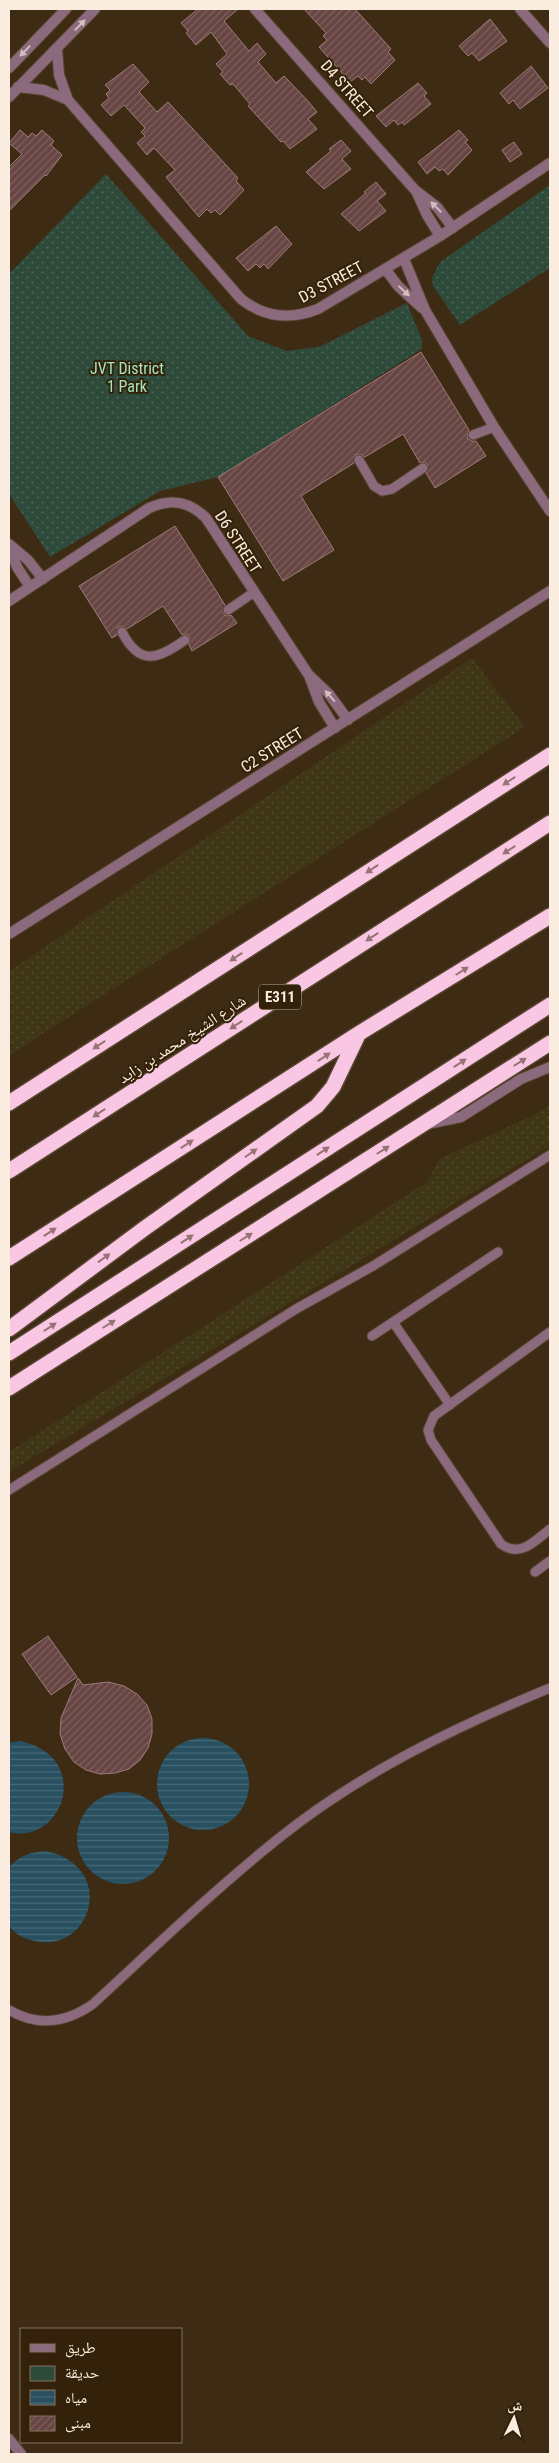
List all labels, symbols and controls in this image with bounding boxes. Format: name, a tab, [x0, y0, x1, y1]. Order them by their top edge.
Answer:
one-way arrow	[74, 19, 86, 31]
one-way arrow	[19, 45, 31, 57]
street label: D4 STREET	[317, 56, 377, 122]
one-way arrow	[430, 201, 442, 213]
street label: D3 STREET	[296, 257, 366, 307]
one-way arrow	[398, 285, 410, 297]
park label: JVT District 1 Park	[90, 359, 164, 396]
street label: D6 STREET	[211, 507, 265, 577]
one-way arrow	[324, 690, 336, 702]
street label: C2 STREET	[237, 723, 307, 777]
one-way arrow	[503, 777, 516, 786]
one-way arrow	[503, 845, 516, 854]
one-way arrow	[366, 864, 379, 874]
one-way arrow	[366, 933, 379, 942]
one-way arrow	[229, 952, 242, 962]
one-way arrow	[455, 966, 468, 976]
road number: E311	[259, 984, 301, 1010]
street label: شارع الشيخ محمد بن زايد	[115, 991, 250, 1088]
one-way arrow	[229, 1020, 242, 1030]
one-way arrow	[92, 1040, 106, 1049]
one-way arrow	[317, 1052, 330, 1062]
one-way arrow	[513, 1058, 527, 1067]
one-way arrow	[453, 1059, 467, 1068]
one-way arrow	[92, 1108, 105, 1118]
one-way arrow	[180, 1140, 193, 1149]
one-way arrow	[377, 1145, 390, 1155]
one-way arrow	[317, 1146, 330, 1156]
one-way arrow	[244, 1148, 257, 1158]
one-way arrow	[43, 1227, 56, 1237]
one-way arrow	[239, 1232, 253, 1242]
one-way arrow	[180, 1234, 193, 1244]
one-way arrow	[97, 1253, 111, 1263]
one-way arrow	[102, 1320, 116, 1329]
one-way arrow	[43, 1322, 56, 1331]
legend	[20, 2328, 182, 2443]
text: طريق	[65, 2339, 96, 2358]
text: حديقة	[65, 2364, 100, 2382]
text: مياه	[65, 2389, 87, 2407]
north arrow	[489, 2393, 539, 2443]
text: ش	[507, 2396, 523, 2415]
text: مبنى	[65, 2414, 91, 2433]

